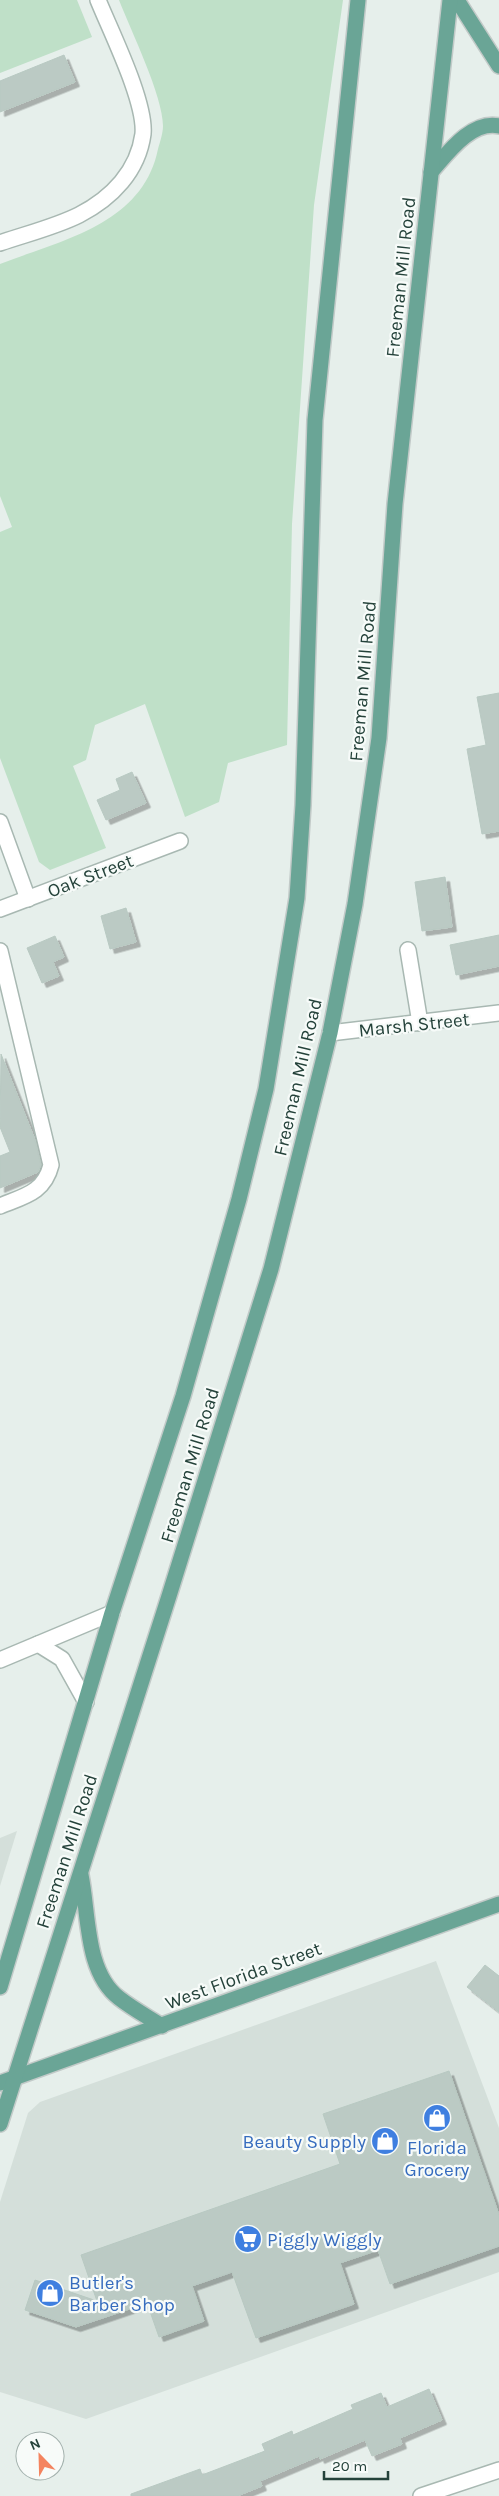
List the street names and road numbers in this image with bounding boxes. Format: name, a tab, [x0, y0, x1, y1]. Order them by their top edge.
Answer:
street label: Freeman Mill Road	[382, 196, 420, 358]
street label: Freeman Mill Road	[345, 600, 381, 762]
street label: Oak Street	[44, 850, 136, 902]
street label: Freeman Mill Road	[269, 996, 327, 1158]
street label: Marsh Street	[357, 1008, 471, 1042]
street label: Freeman Mill Road	[156, 1385, 224, 1546]
street label: Freeman Mill Road	[32, 1771, 102, 1931]
street label: West Florida Street	[162, 1937, 324, 2014]

